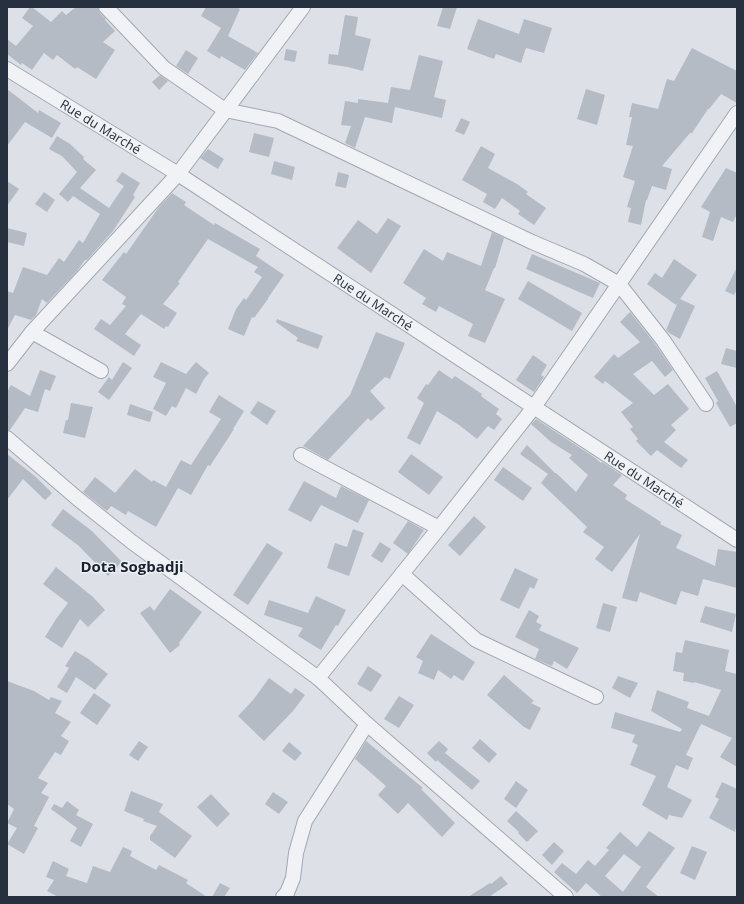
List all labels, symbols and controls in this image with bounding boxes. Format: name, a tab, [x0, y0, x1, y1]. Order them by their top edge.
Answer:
street label: Rue du Marché	[57, 95, 145, 158]
street label: Rue du Marché	[330, 269, 417, 335]
street label: Rue du Marché	[601, 447, 688, 512]
district label: Dota Sogbadji	[80, 556, 184, 576]

